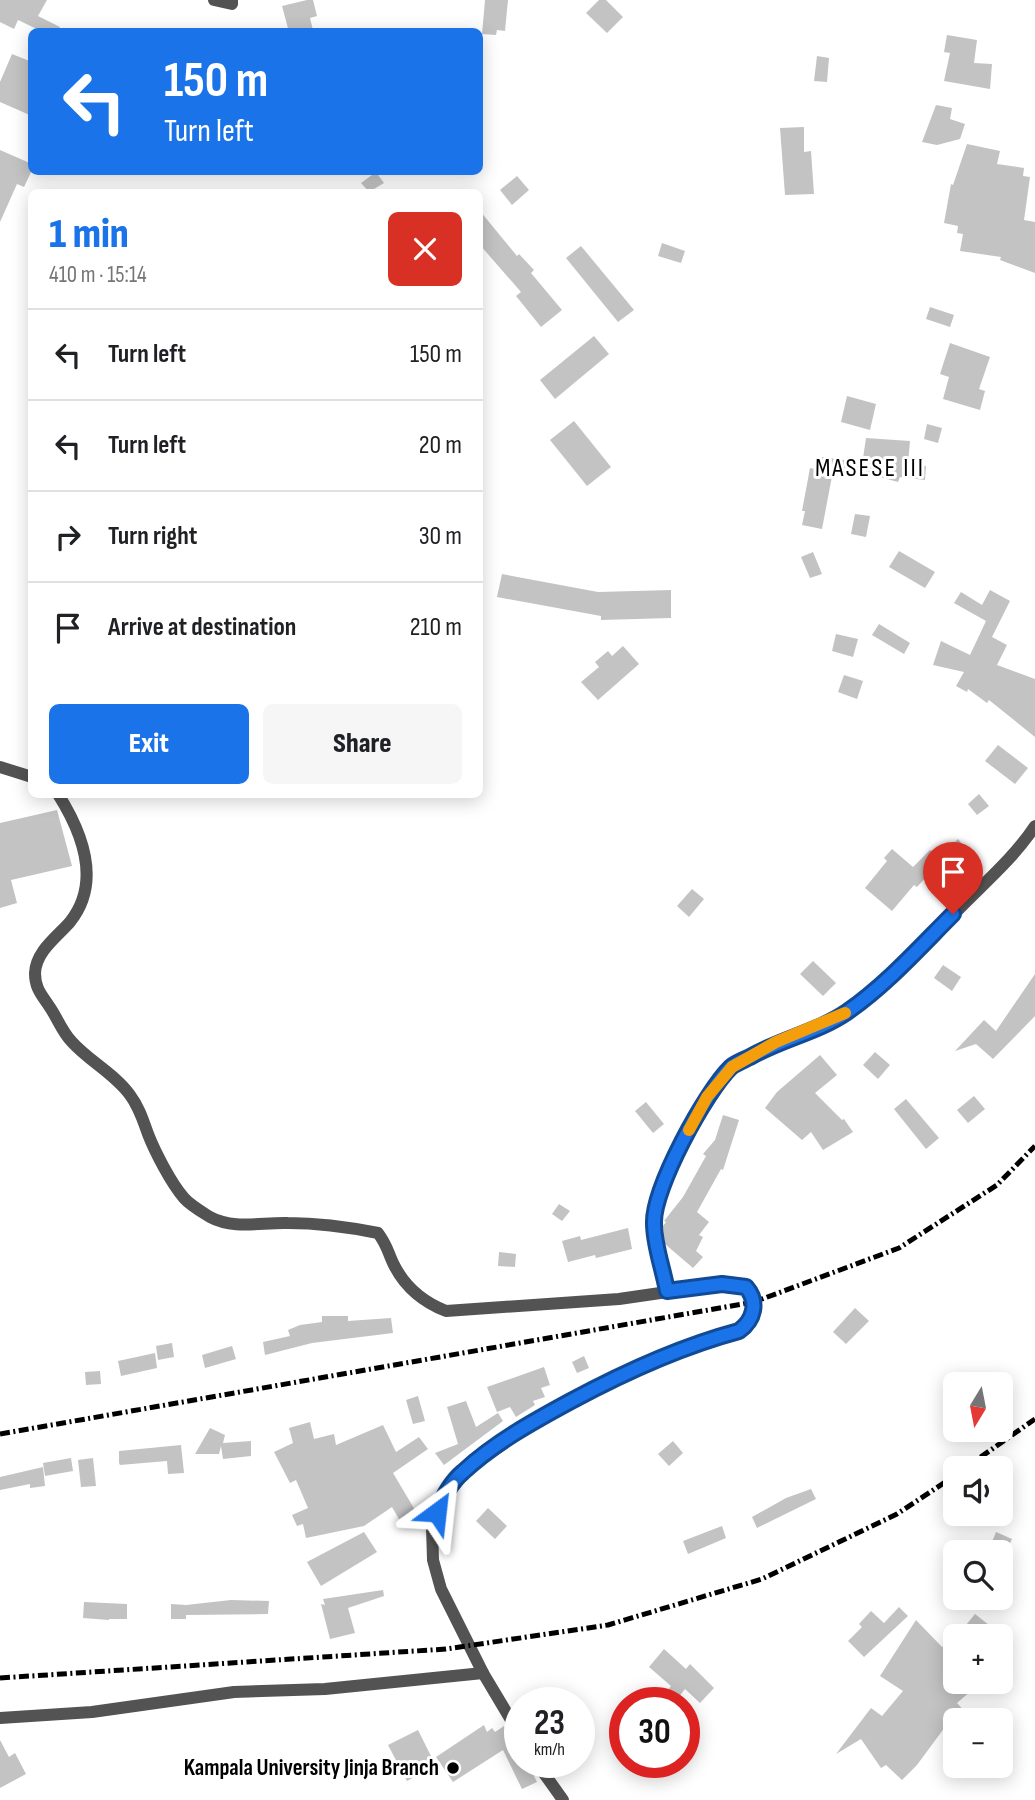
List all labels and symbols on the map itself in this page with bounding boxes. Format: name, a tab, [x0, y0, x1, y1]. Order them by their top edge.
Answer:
district label: MASESE III	[815, 453, 925, 484]
pin	[923, 842, 983, 914]
north arrow	[943, 1372, 1013, 1442]
position arrow	[400, 1475, 474, 1549]
speed limit sign: 30	[609, 1687, 700, 1778]
place label: Kampala University Jinja Branch	[184, 1754, 439, 1782]
marker: Kampala University Jinja Branch	[445, 1760, 461, 1776]

